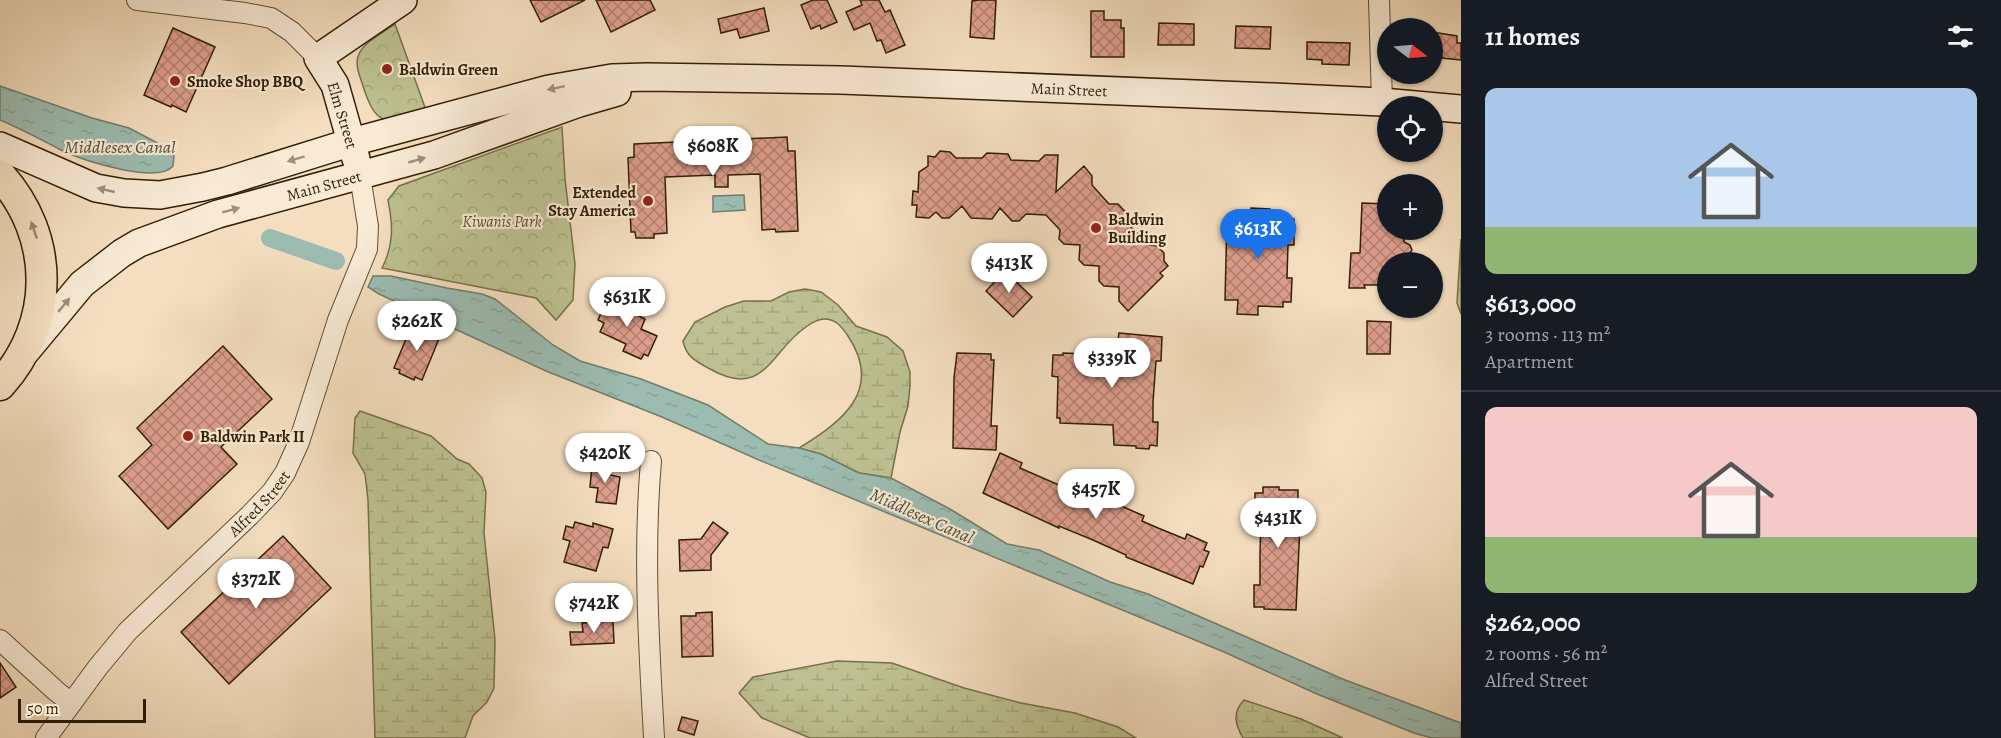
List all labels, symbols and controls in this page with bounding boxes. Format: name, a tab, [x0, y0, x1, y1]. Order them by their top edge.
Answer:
north arrow	[1377, 18, 1443, 84]
map controls	[1377, 18, 1443, 318]
text: 11 homes	[1485, 19, 1580, 54]
icon: filters	[1944, 20, 1977, 53]
place label: Baldwin Green	[399, 59, 498, 81]
marker: Baldwin Green	[380, 62, 394, 76]
place label: Smoke Shop BBQ	[187, 71, 306, 93]
marker: Smoke Shop BBQ	[168, 74, 182, 88]
street label: Main Street	[1030, 77, 1108, 102]
street label: Elm Street	[321, 79, 363, 152]
one-way arrow	[546, 84, 565, 93]
button: locate	[1377, 96, 1443, 162]
pin: $608K	[671, 126, 755, 177]
icon: home	[1677, 127, 1785, 235]
text: $608K	[687, 132, 739, 159]
water label: Middlesex Canal	[64, 135, 176, 159]
one-way arrow	[287, 155, 305, 165]
one-way arrow	[408, 155, 426, 164]
street label: Main Street	[284, 165, 364, 207]
button: +	[1377, 174, 1443, 240]
place label: Extended Stay America	[548, 182, 636, 222]
one-way arrow	[96, 185, 115, 194]
marker: Extended Stay America	[641, 194, 655, 208]
one-way arrow	[222, 205, 240, 215]
place label: Baldwin Building	[1108, 209, 1167, 249]
pin: $613K	[1216, 209, 1300, 260]
park label: Kiwanis Park	[462, 211, 542, 233]
text: $613K	[1234, 215, 1282, 242]
one-way arrow	[29, 221, 38, 239]
marker: Baldwin Building	[1089, 221, 1103, 235]
pin: $413K	[967, 243, 1051, 294]
text: $413K	[985, 249, 1033, 276]
button: −	[1377, 252, 1443, 318]
pin: $631K	[585, 277, 669, 328]
text: $631K	[603, 283, 651, 310]
text: $613,000	[1485, 286, 1576, 321]
one-way arrow	[58, 297, 71, 313]
pin: $262K	[375, 301, 459, 352]
text: $262K	[391, 307, 443, 334]
text: 3 rooms · 113 m²	[1485, 321, 1610, 348]
pin: $339K	[1070, 338, 1154, 389]
text: $339K	[1088, 344, 1136, 371]
text: Apartment	[1485, 348, 1574, 375]
place label: Baldwin Park II	[200, 426, 305, 448]
marker: Baldwin Park II	[181, 429, 195, 443]
pin: $420K	[563, 433, 647, 484]
text: $420K	[579, 439, 631, 466]
icon: home	[1677, 446, 1785, 554]
street label: Alfred Street	[223, 466, 296, 543]
pin: $457K	[1054, 469, 1138, 520]
text: $457K	[1072, 475, 1120, 502]
water label: Middlesex Canal	[866, 482, 978, 550]
pin: $431K	[1236, 498, 1320, 549]
text: $431K	[1254, 504, 1302, 531]
pin: $372K	[214, 559, 298, 610]
text: $372K	[231, 565, 281, 592]
pin: $742K	[552, 583, 636, 634]
text: $742K	[569, 589, 619, 616]
text: $262,000	[1485, 605, 1581, 640]
text: 2 rooms · 56 m²	[1485, 640, 1607, 667]
text: Alfred Street	[1485, 667, 1588, 694]
scale bar	[18, 696, 146, 724]
text: 50 m	[27, 698, 59, 720]

